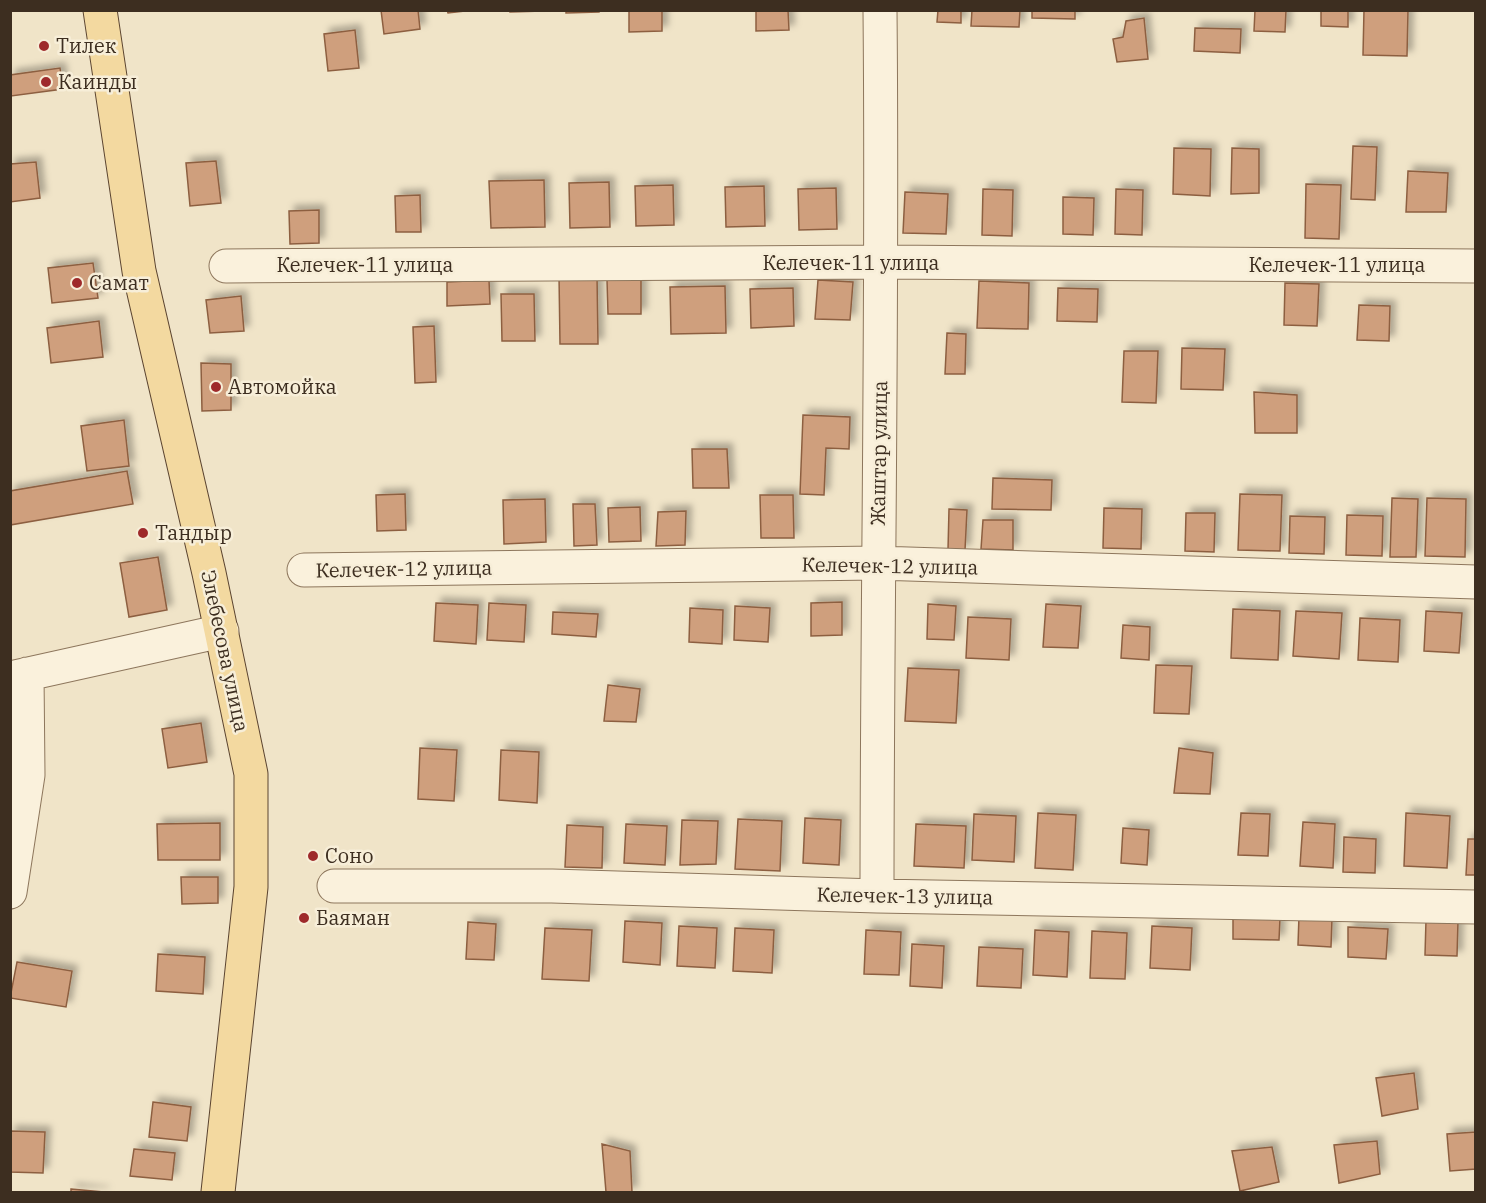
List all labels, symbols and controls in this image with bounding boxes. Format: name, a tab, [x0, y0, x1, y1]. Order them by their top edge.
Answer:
place label: Тилек	[56, 32, 117, 59]
marker: Тилек	[37, 39, 51, 53]
place label: Каинды	[58, 68, 137, 95]
marker: Каинды	[39, 75, 53, 89]
street label: Келечек-11 улица	[763, 249, 939, 276]
street label: Келечек-11 улица	[277, 251, 453, 278]
street label: Келечек-11 улица	[1249, 251, 1425, 278]
place label: Самат	[89, 269, 149, 296]
marker: Самат	[70, 276, 84, 290]
place label: Автомойка	[228, 373, 337, 400]
marker: Автомойка	[209, 380, 223, 394]
street label: Жаштар улица	[864, 380, 893, 526]
place label: Тандыр	[155, 519, 232, 546]
marker: Тандыр	[136, 526, 150, 540]
street label: Келечек-12 улица	[801, 550, 979, 581]
street label: Келечек-12 улица	[315, 553, 493, 584]
street label: Элебесова улица	[195, 567, 256, 734]
place label: Соно	[325, 842, 374, 869]
marker: Соно	[306, 849, 320, 863]
street label: Келечек-13 улица	[816, 880, 994, 911]
place label: Баяман	[316, 904, 390, 931]
marker: Баяман	[297, 911, 311, 925]

